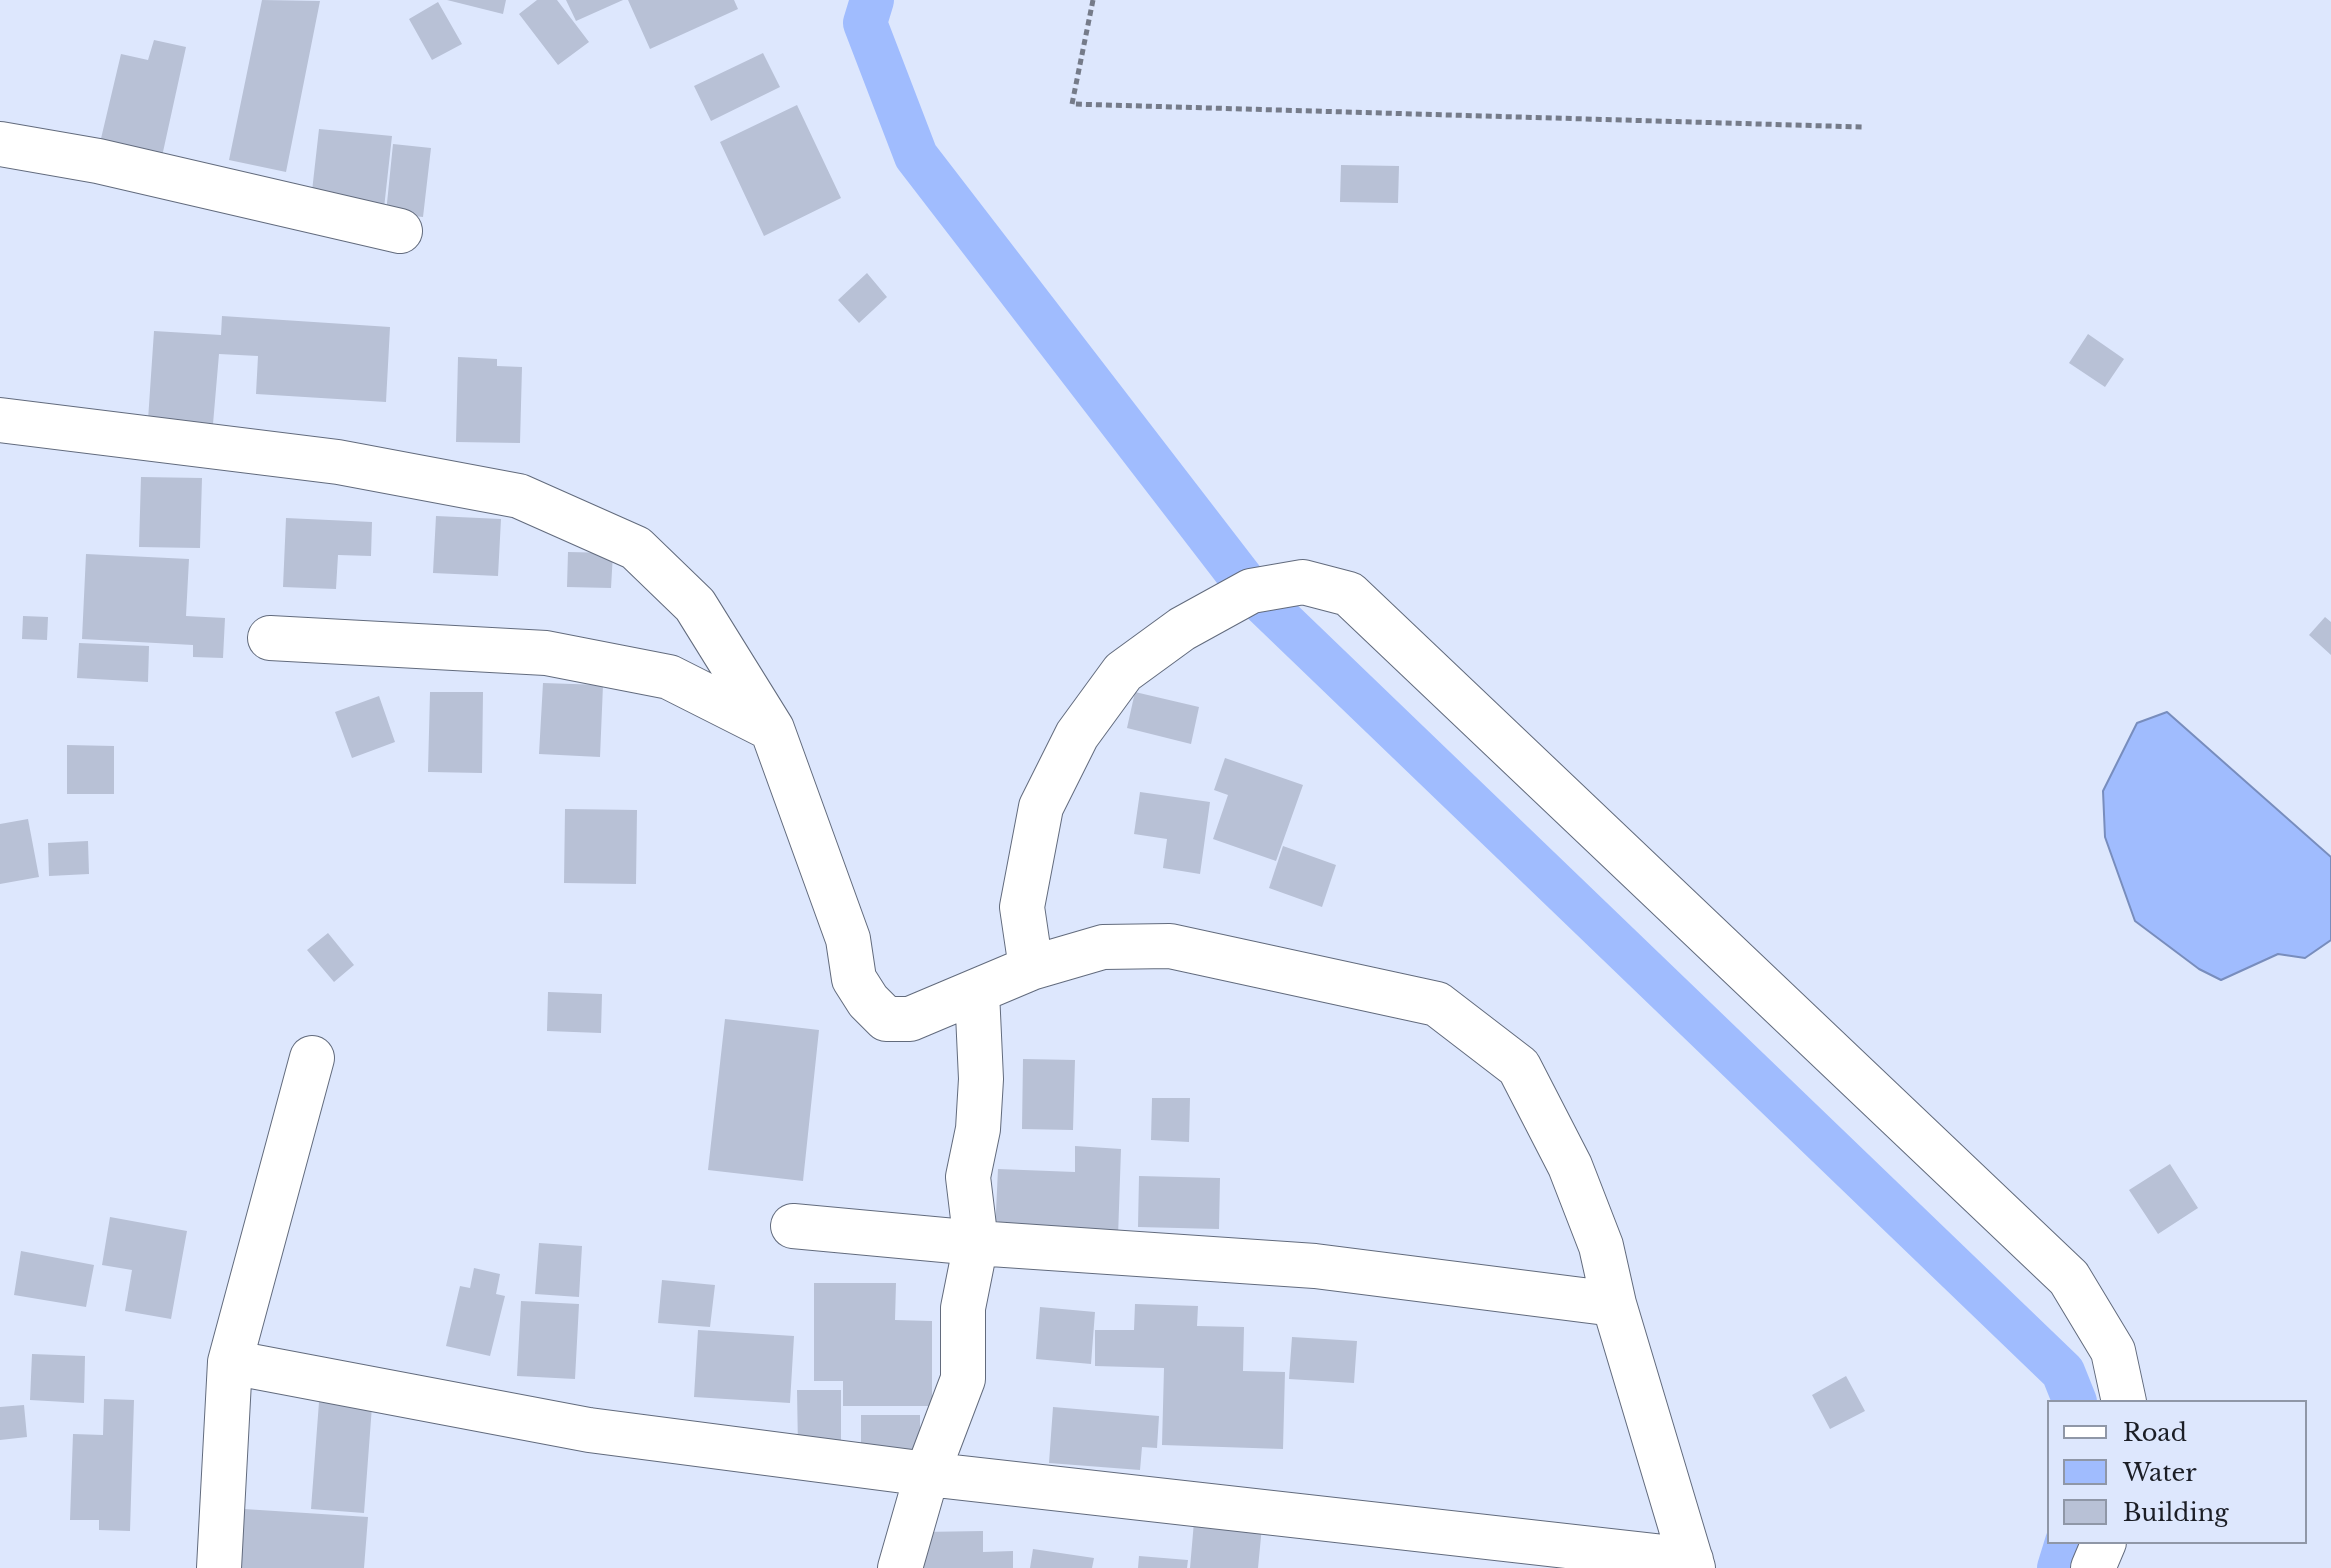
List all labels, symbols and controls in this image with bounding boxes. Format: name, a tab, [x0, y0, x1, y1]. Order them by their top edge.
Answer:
legend	[2047, 1400, 2307, 1544]
text: Road	[2123, 1418, 2187, 1447]
text: Water	[2123, 1458, 2197, 1487]
text: Building	[2123, 1498, 2229, 1527]

